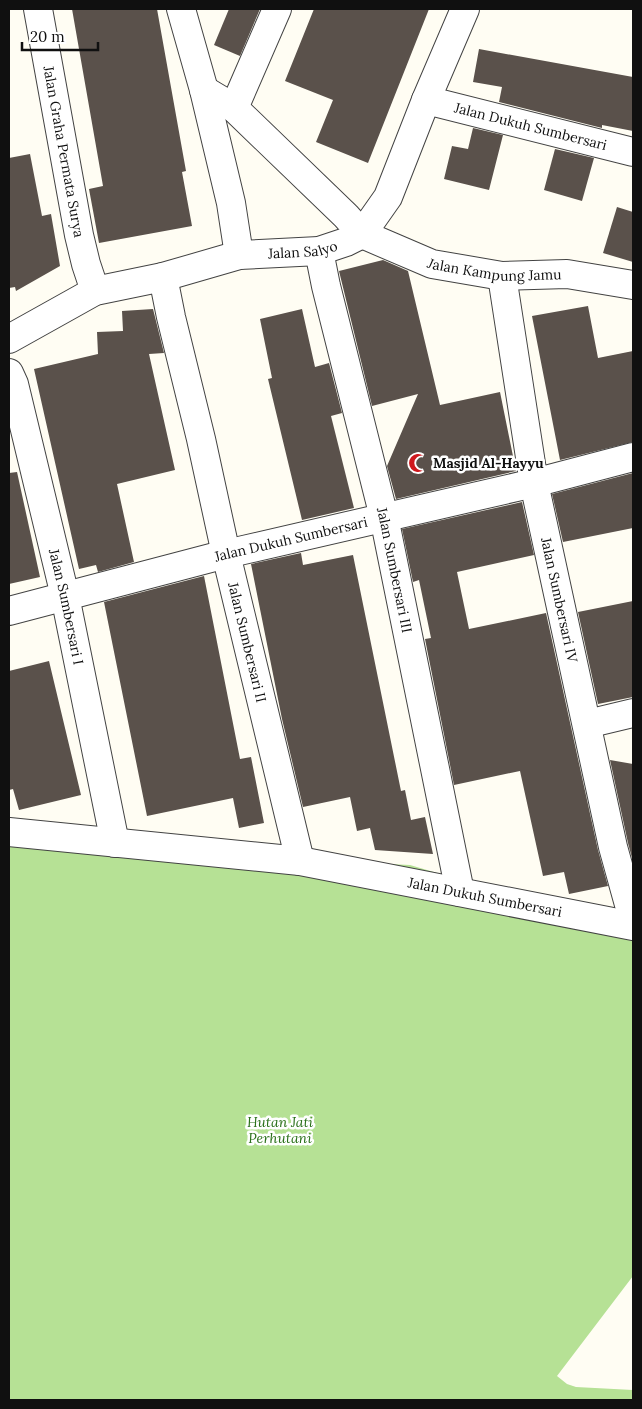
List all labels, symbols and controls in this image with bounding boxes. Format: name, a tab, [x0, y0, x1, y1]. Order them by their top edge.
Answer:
scale bar	[22, 20, 99, 52]
text: 20 m	[30, 27, 65, 46]
street label: Jalan Graha Permata Surya	[39, 64, 88, 239]
street label: Jalan Dukuh Sumbersari	[452, 98, 609, 154]
street label: Jalan Salyo	[267, 237, 340, 263]
street label: Jalan Kampung Jamu	[424, 254, 562, 285]
mosque icon: Masjid Al-Hayyu	[407, 452, 429, 474]
place label: Masjid Al-Hayyu	[433, 454, 544, 472]
street label: Jalan Sumbersari III	[373, 504, 416, 634]
street label: Jalan Dukuh Sumbersari	[212, 513, 369, 566]
street label: Jalan Sumbersari IV	[537, 535, 582, 665]
street label: Jalan Sumbersari I	[45, 546, 88, 666]
street label: Jalan Sumbersari II	[224, 580, 270, 704]
street label: Jalan Dukuh Sumbersari	[406, 873, 564, 921]
park label: Hutan Jati Perhutani	[247, 1113, 314, 1147]

